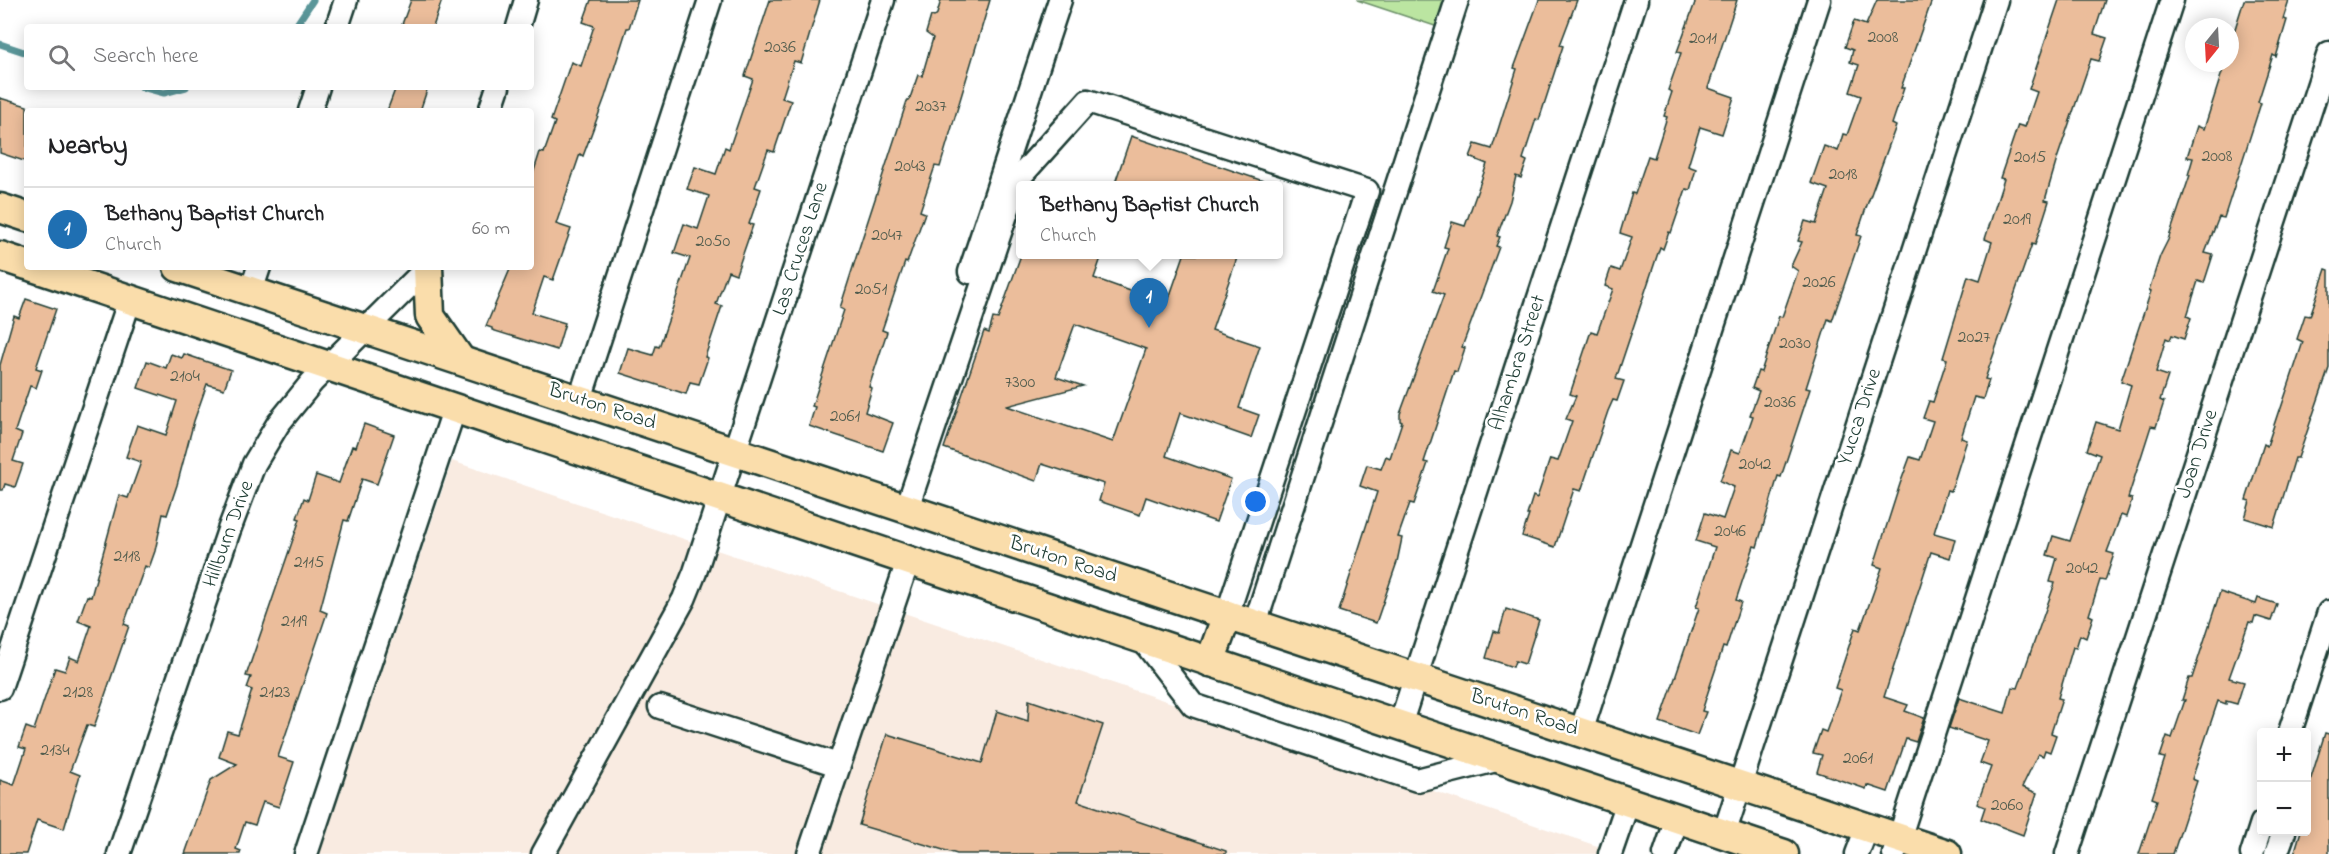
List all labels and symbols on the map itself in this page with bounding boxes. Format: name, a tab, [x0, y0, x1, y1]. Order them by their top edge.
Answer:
north arrow	[2185, 18, 2239, 72]
house number: 2008	[1867, 25, 1899, 51]
house number: 2011	[1689, 26, 1717, 52]
house number: 2036	[764, 35, 796, 61]
house number: 2037	[915, 94, 947, 120]
house number: 2008	[2201, 144, 2233, 170]
house number: 2015	[2014, 145, 2046, 171]
house number: 2043	[894, 154, 926, 180]
house number: 2018	[1828, 162, 1858, 188]
street label: Las Cruces Lane	[765, 178, 837, 320]
house number: 2019	[2003, 207, 2032, 233]
house number: 2047	[871, 223, 903, 249]
house number: 2050	[696, 229, 731, 255]
house number: 2026	[1802, 270, 1836, 296]
house number: 2051	[855, 277, 888, 303]
pin: 1	[1130, 278, 1168, 328]
street label: Alhambra Street	[1482, 291, 1554, 435]
house number: 2027	[1957, 325, 1991, 351]
house number: 2030	[1779, 331, 1811, 357]
house number: 2104	[170, 364, 201, 390]
street label: Yucca Drive	[1830, 364, 1890, 470]
house number: 7300	[1005, 370, 1035, 396]
street label: Bruton Road	[543, 375, 660, 439]
house number: 2036	[1764, 390, 1796, 416]
house number: 2061	[830, 404, 860, 430]
street label: Joan Drive	[2170, 405, 2227, 502]
house number: 2042	[1738, 452, 1772, 478]
street label: Hillburn Drive	[196, 476, 262, 592]
your location	[1241, 487, 1270, 516]
house number: 2046	[1714, 519, 1746, 545]
street label: Bruton Road	[1004, 528, 1121, 592]
house number: 2118	[113, 544, 141, 570]
house number: 2115	[294, 550, 324, 576]
house number: 2042	[2065, 556, 2099, 582]
house number: 2119	[281, 609, 307, 635]
house number: 2128	[63, 680, 93, 706]
house number: 2123	[259, 680, 291, 706]
street label: Bruton Road	[1465, 681, 1582, 745]
house number: 2134	[40, 738, 70, 764]
house number: 2061	[1843, 746, 1873, 772]
house number: 2060	[1991, 793, 2023, 819]

